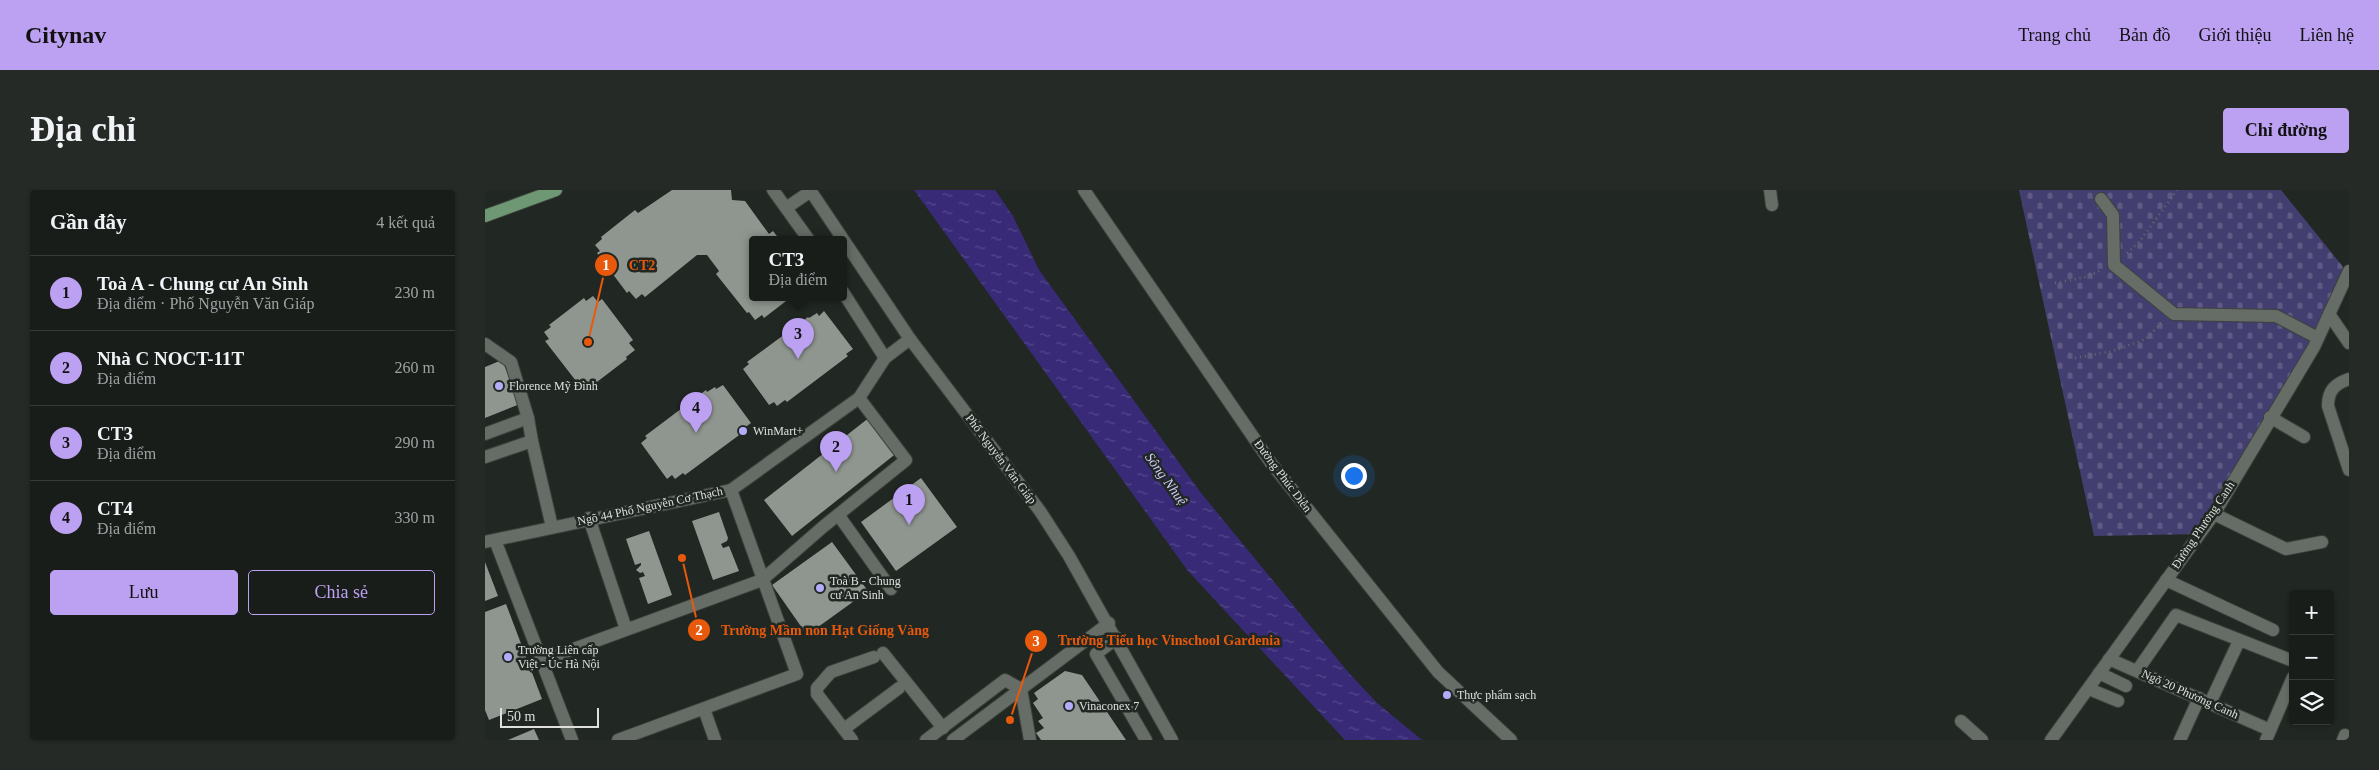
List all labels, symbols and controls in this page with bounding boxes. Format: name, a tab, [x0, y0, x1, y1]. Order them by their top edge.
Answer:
text: Citynav	[25, 22, 106, 48]
text: Trang chủ	[2018, 25, 2091, 45]
text: Bản đồ	[2119, 25, 2171, 45]
text: Giới thiệu	[2199, 25, 2272, 45]
text: Liên hệ	[2300, 25, 2354, 45]
button: Chỉ đường	[2223, 108, 2349, 153]
text: Địa chỉ	[30, 110, 136, 149]
text: Gần đây	[50, 210, 126, 234]
text: 4 kết quả	[376, 214, 435, 231]
popup	[749, 236, 847, 301]
text: CT3	[768, 249, 804, 270]
callout: CT2	[594, 250, 665, 279]
text: 1	[602, 257, 610, 273]
text: CT2	[629, 258, 655, 273]
text: Địa điểm	[768, 271, 828, 288]
text: Toà A - Chung cư An Sinh	[97, 273, 308, 294]
text: 1	[62, 284, 70, 301]
text: 230 m	[395, 284, 435, 301]
text: Địa điểm · Phố Nguyễn Văn Giáp	[97, 295, 314, 312]
pin: 3	[782, 318, 814, 359]
text: Nhà C NOCT-11T	[97, 348, 244, 369]
text: 2	[62, 359, 70, 376]
text: 260 m	[395, 359, 435, 376]
text: Địa điểm	[97, 370, 156, 387]
place label: Florence Mỹ Đình	[509, 379, 598, 393]
marker: Florence Mỹ Đình	[493, 380, 505, 392]
pin: 4	[680, 392, 712, 433]
street label: Phố Nguyễn Văn Giáp	[963, 411, 1039, 507]
text: CT3	[97, 423, 133, 444]
place label: WinMart+	[753, 424, 804, 438]
marker: WinMart+	[737, 425, 749, 437]
pin: 2	[820, 431, 852, 472]
text: 3	[62, 434, 70, 451]
text: 290 m	[395, 434, 435, 451]
street label: Đường Phúc Diễn	[1251, 437, 1315, 515]
text: Địa điểm	[97, 445, 156, 462]
water label: Sông Nhuệ	[1142, 450, 1190, 509]
your location	[1341, 463, 1367, 489]
street label: Đường Phương Canh	[2169, 479, 2237, 571]
street label: Ngõ 44 Phố Nguyễn Cơ Thạch	[576, 484, 724, 528]
pin: 1	[893, 484, 925, 525]
text: CT4	[97, 498, 133, 519]
text: 4	[62, 509, 70, 526]
text: 330 m	[395, 509, 435, 526]
text: Địa điểm	[97, 520, 156, 537]
button: Lưu	[50, 570, 238, 615]
button: Chia sẻ	[248, 570, 435, 615]
place label: Toà B - Chung cư An Sinh	[830, 574, 901, 602]
marker: Toà B - Chung cư An Sinh	[814, 582, 826, 594]
map controls	[2289, 590, 2334, 725]
button: +	[2289, 590, 2334, 635]
callout: Trường Mầm non Hạt Giống Vàng	[686, 616, 940, 645]
text: 2	[695, 622, 703, 638]
text: Trường Mầm non Hạt Giống Vàng	[721, 623, 929, 638]
callout: Trường Tiểu học Vinschool Gardenia	[1023, 626, 1291, 655]
text: 3	[1032, 633, 1040, 649]
text: Trường Tiểu học Vinschool Gardenia	[1058, 633, 1280, 648]
button: −	[2289, 635, 2334, 680]
place label: Trường Liên cấp Việt - Úc Hà Nội	[518, 643, 601, 671]
marker: Trường Liên cấp Việt - Úc Hà Nội	[502, 651, 514, 663]
street label: Ngõ 20 Phương Canh	[2139, 666, 2241, 722]
button: layers	[2289, 680, 2334, 725]
place label: Thực phẩm sạch	[1457, 688, 1536, 702]
marker: Thực phẩm sạch	[1441, 689, 1453, 701]
place label: Vinaconex 7	[1079, 699, 1139, 713]
marker: Vinaconex 7	[1063, 700, 1075, 712]
scale bar	[500, 705, 599, 728]
text: 50 m	[507, 709, 535, 724]

